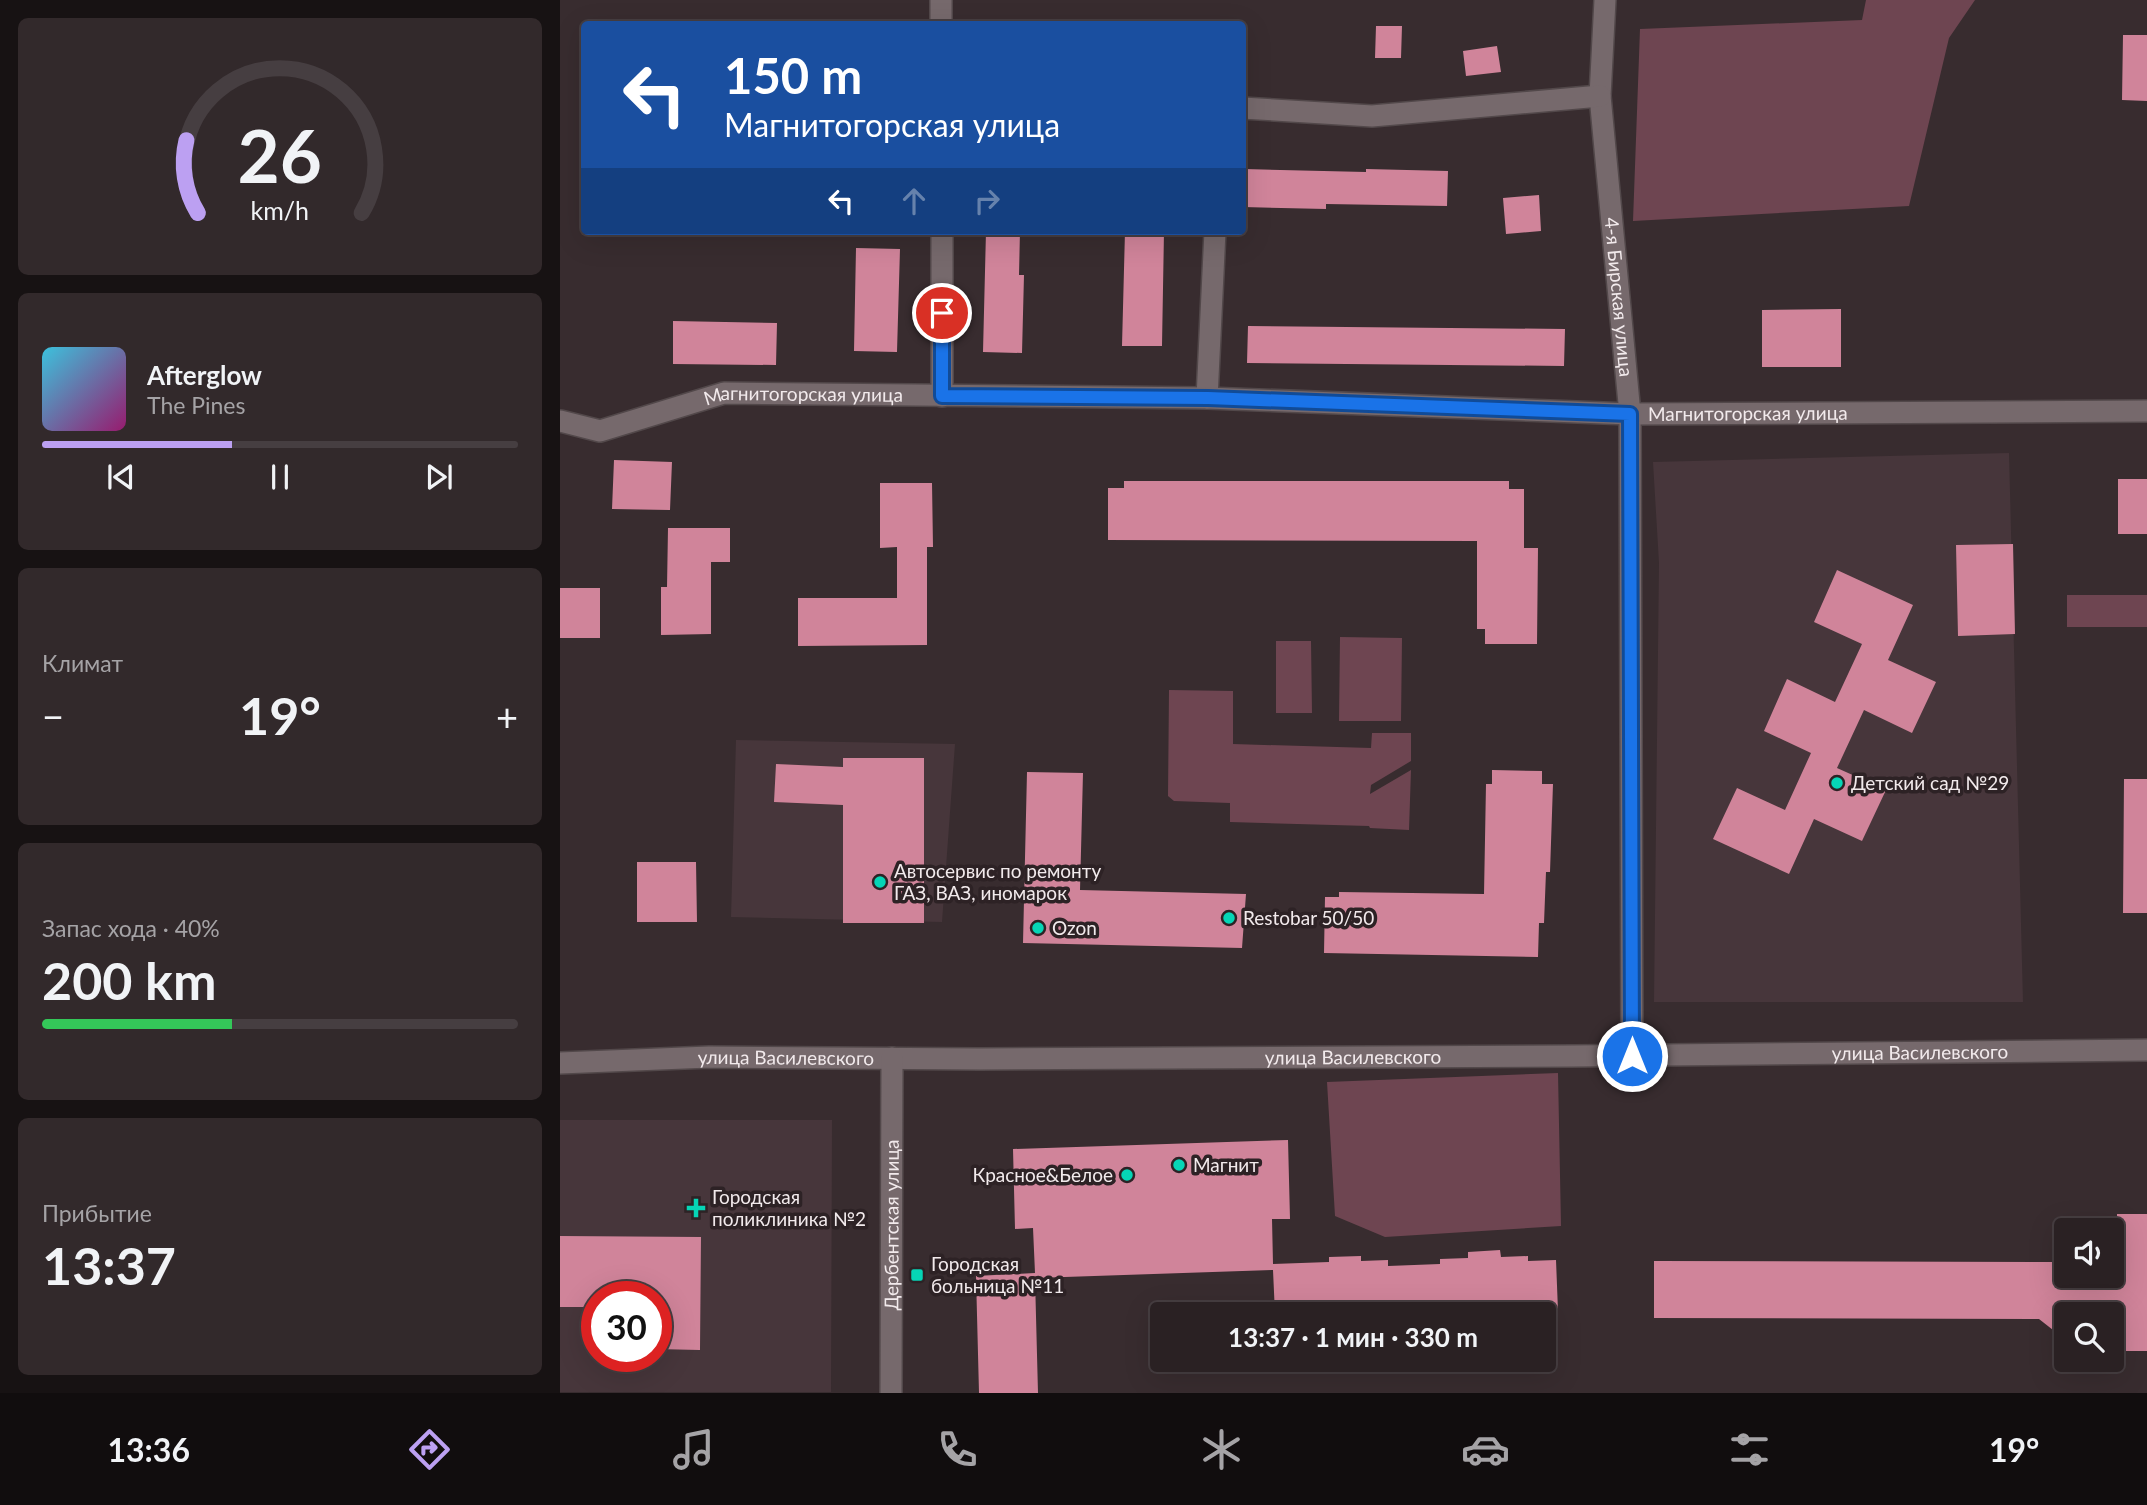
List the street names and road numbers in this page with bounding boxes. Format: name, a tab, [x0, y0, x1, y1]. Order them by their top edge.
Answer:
street label: 4-я Бирская улица	[1600, 216, 1638, 378]
street label: Магнитогорская улица	[701, 381, 903, 410]
street label: Магнитогорская улица	[1648, 401, 1848, 425]
street label: улица Василевского	[1831, 1039, 2008, 1064]
street label: улица Василевского	[697, 1045, 874, 1069]
street label: улица Василевского	[1265, 1045, 1441, 1069]
street label: Дербентская улица	[879, 1140, 903, 1310]

